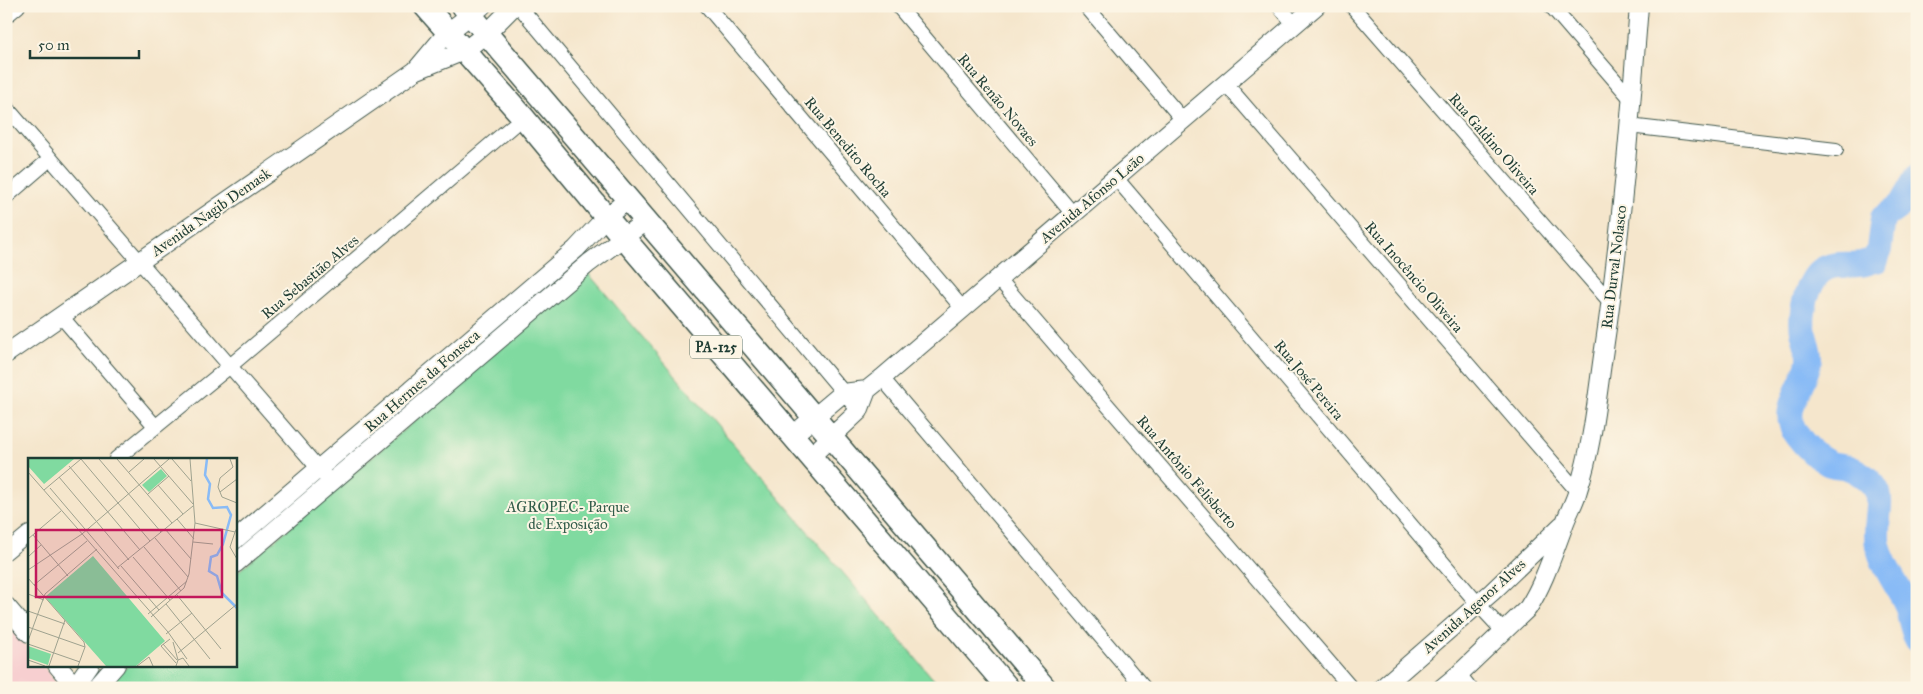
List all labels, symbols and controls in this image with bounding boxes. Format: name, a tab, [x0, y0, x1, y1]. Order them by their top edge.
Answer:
scale bar	[30, 28, 139, 60]
text: 50 m	[38, 36, 70, 54]
street label: Rua Renão Novaes	[954, 50, 1042, 150]
street label: Rua Galdino Oliveira	[1445, 90, 1543, 199]
street label: Rua Benedito Rocha	[801, 93, 896, 201]
street label: Avenida Afonso Leão	[1035, 149, 1148, 248]
street label: Avenida Nagib Demask	[147, 164, 274, 261]
street label: Rua Durval Nolasco	[1597, 204, 1631, 330]
street label: Rua Inocêncio Oliveira	[1361, 218, 1467, 337]
street label: Rua Sebastião Alves	[258, 231, 362, 323]
street label: Rua Hermes da Fonseca	[361, 326, 484, 436]
road number: PA-125	[690, 336, 742, 358]
street label: Rua José Pereira	[1270, 336, 1348, 425]
street label: Rua Antônio Felisberto	[1133, 412, 1241, 532]
inset map	[28, 458, 236, 666]
park label: AGROPEC- Parque de Exposição	[506, 498, 629, 533]
street label: Avenida Agenor Alves	[1418, 555, 1529, 658]

